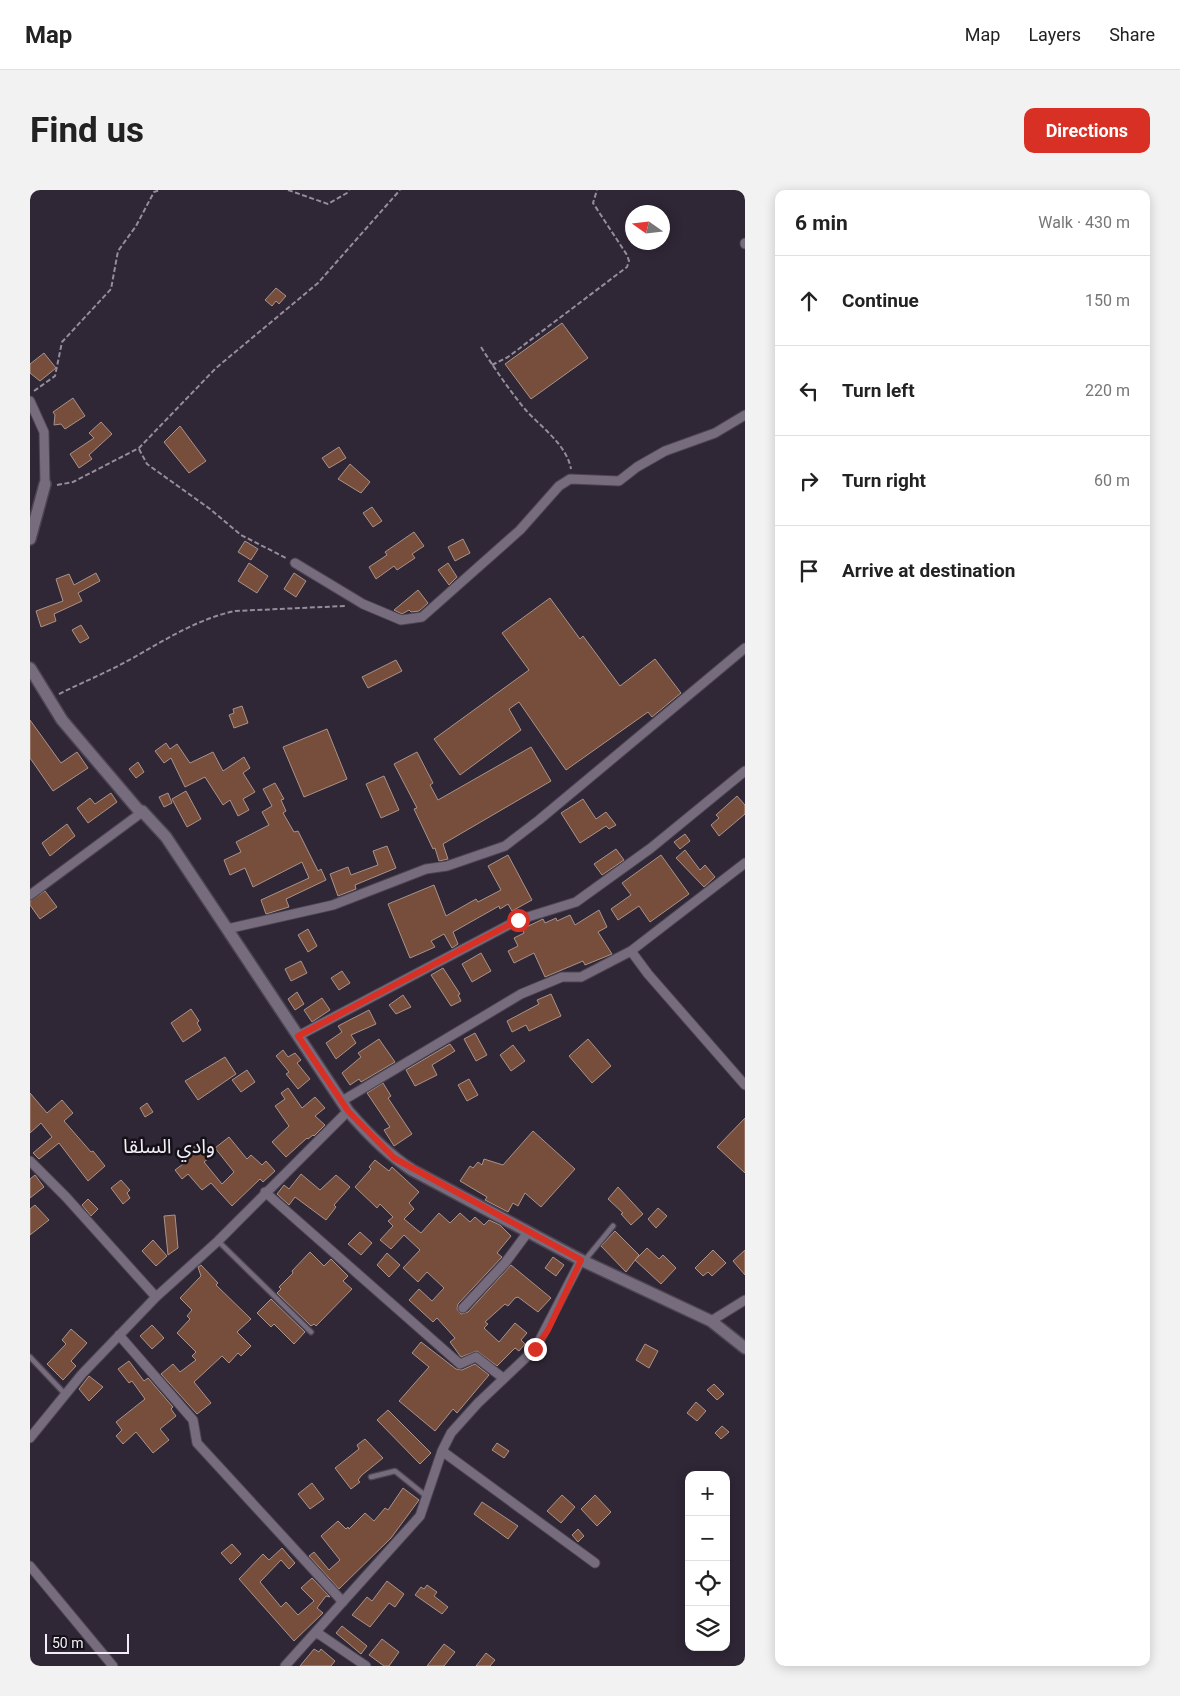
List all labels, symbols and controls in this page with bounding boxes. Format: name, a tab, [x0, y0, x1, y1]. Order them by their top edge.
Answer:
text: Map	[25, 21, 72, 49]
text: Map	[965, 24, 1000, 45]
text: Layers	[1028, 24, 1081, 45]
text: Share	[1109, 24, 1155, 45]
button: Directions	[1024, 108, 1150, 153]
text: Find us	[30, 110, 144, 151]
north arrow	[625, 205, 670, 250]
text: 6 min	[795, 211, 848, 235]
text: Walk · 430 m	[1038, 213, 1130, 232]
icon: ahead	[795, 287, 823, 315]
text: Continue	[842, 289, 919, 312]
text: 150 m	[1085, 291, 1130, 310]
icon: left	[795, 377, 823, 405]
text: Turn left	[842, 379, 915, 402]
text: 220 m	[1085, 381, 1130, 400]
icon: right	[795, 467, 823, 495]
text: Turn right	[842, 469, 926, 492]
text: 60 m	[1094, 471, 1130, 490]
icon: arrive	[795, 557, 823, 585]
text: Arrive at destination	[842, 559, 1015, 582]
route start	[507, 909, 530, 932]
district label: وادي السلقا	[123, 1134, 215, 1162]
route end	[524, 1338, 547, 1361]
map controls	[685, 1471, 730, 1651]
button: +	[685, 1471, 730, 1516]
button: −	[685, 1516, 730, 1561]
button: locate	[685, 1561, 730, 1606]
button: layers	[685, 1606, 730, 1651]
scale bar	[45, 1631, 129, 1654]
text: 50 m	[52, 1635, 84, 1651]

